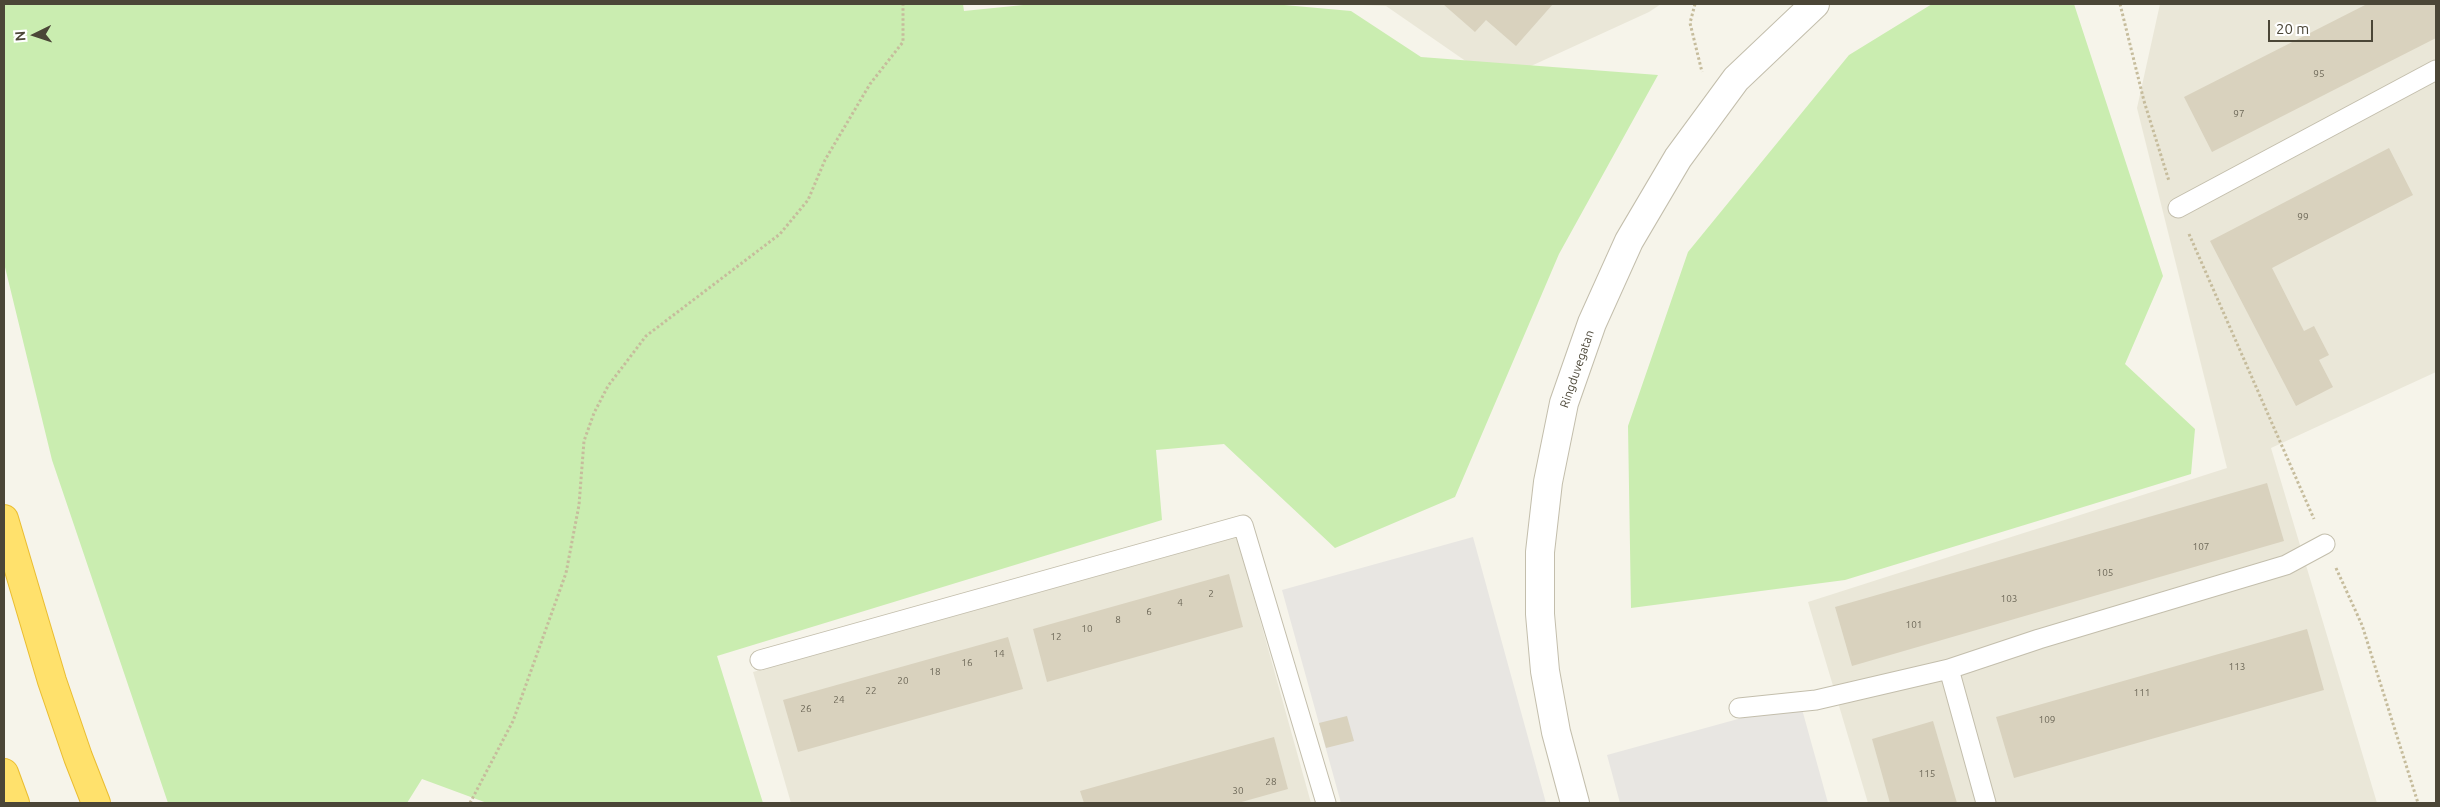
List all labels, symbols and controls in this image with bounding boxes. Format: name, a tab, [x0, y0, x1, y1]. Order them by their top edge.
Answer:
north arrow	[10, 10, 60, 60]
scale bar	[2270, 10, 2375, 42]
text: 20 m	[2276, 20, 2309, 37]
text: N	[12, 30, 28, 42]
house number: 95	[2313, 68, 2325, 80]
house number: 97	[2233, 108, 2245, 120]
house number: 99	[2297, 211, 2309, 223]
street label: Ringduvegatan	[1557, 328, 1597, 410]
house number: 107	[2193, 541, 2209, 553]
house number: 105	[2097, 567, 2113, 579]
house number: 2	[1208, 588, 1214, 600]
house number: 103	[2001, 593, 2017, 605]
house number: 4	[1177, 597, 1183, 609]
house number: 6	[1146, 606, 1152, 618]
house number: 8	[1115, 614, 1121, 626]
house number: 101	[1906, 619, 1922, 631]
house number: 10	[1081, 623, 1093, 635]
house number: 12	[1050, 631, 1062, 643]
house number: 14	[993, 648, 1005, 660]
house number: 16	[961, 657, 973, 669]
house number: 113	[2229, 661, 2245, 673]
house number: 18	[929, 666, 941, 678]
house number: 20	[897, 675, 909, 687]
house number: 22	[865, 685, 877, 697]
house number: 111	[2134, 687, 2150, 699]
house number: 24	[833, 694, 845, 706]
house number: 26	[800, 703, 812, 715]
house number: 109	[2039, 714, 2055, 726]
house number: 115	[1919, 768, 1935, 780]
house number: 28	[1265, 776, 1277, 788]
house number: 30	[1232, 785, 1244, 797]

